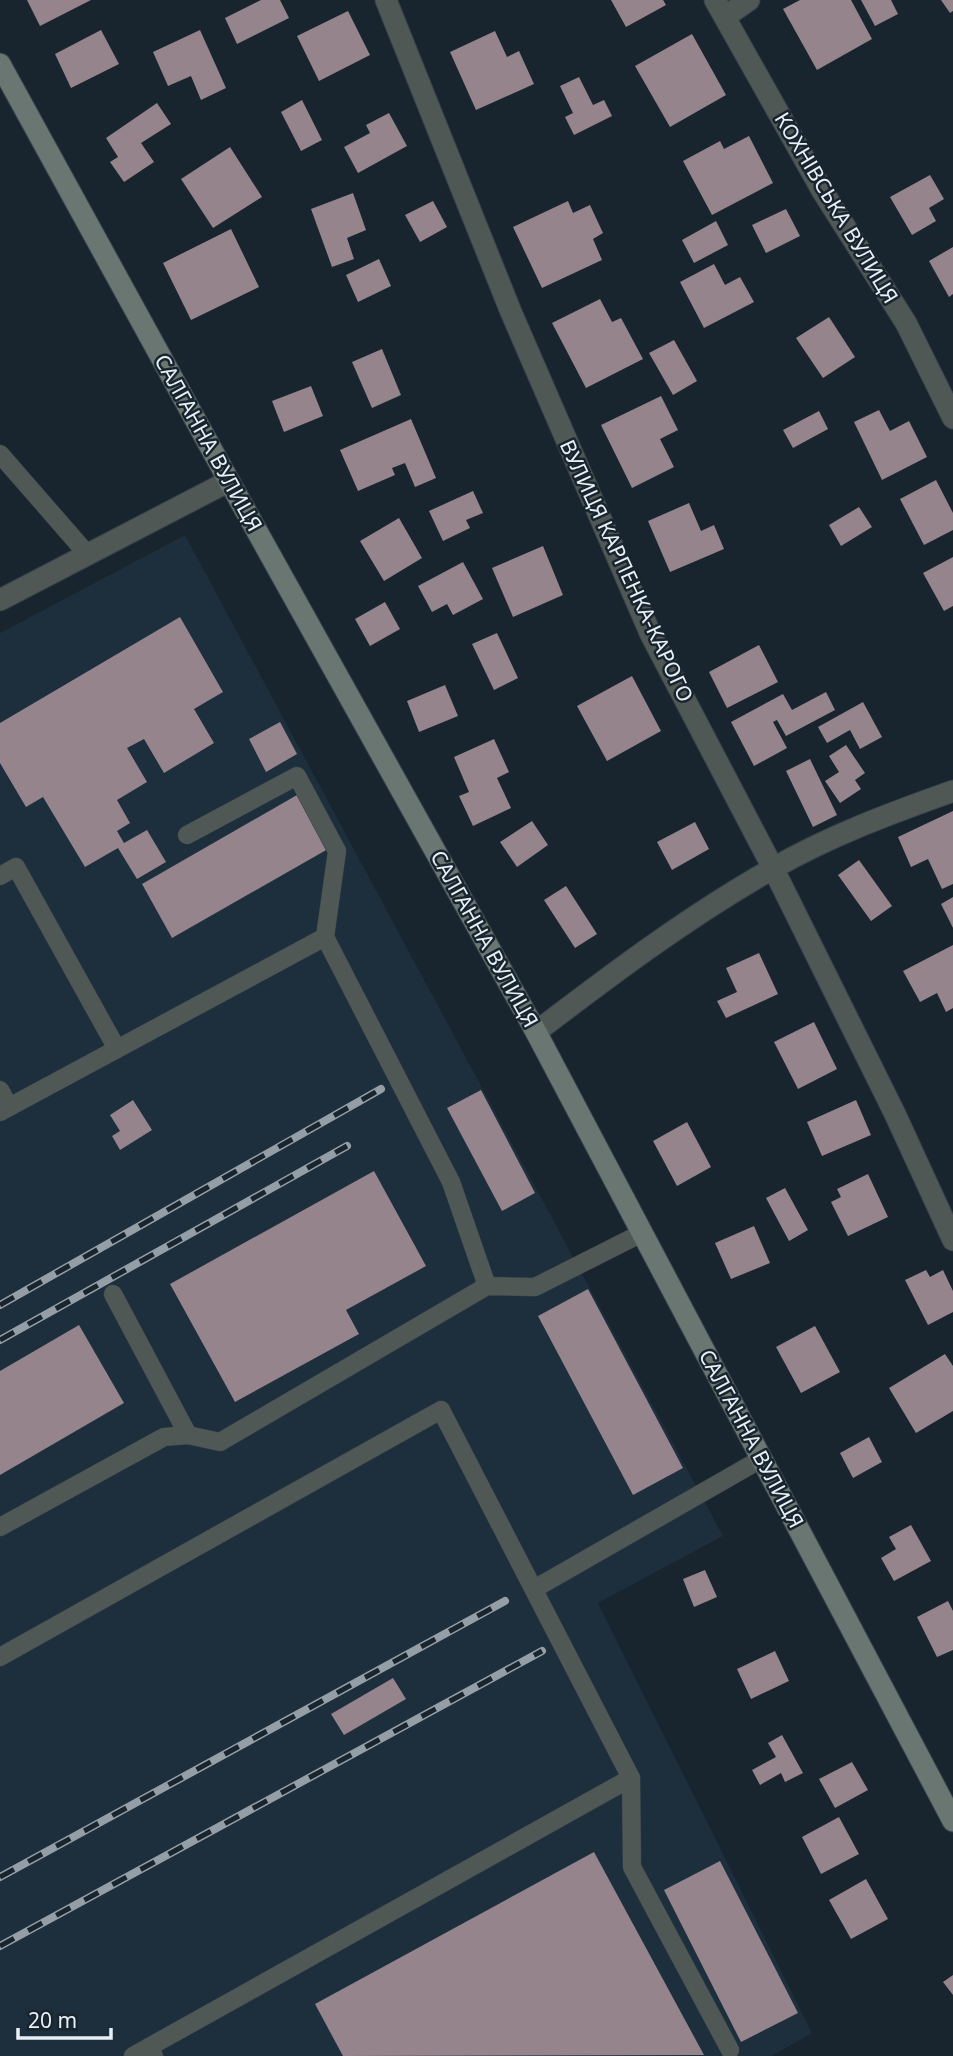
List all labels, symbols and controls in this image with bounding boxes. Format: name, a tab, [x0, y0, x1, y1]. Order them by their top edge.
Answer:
street label: КОХНІВСЬКА ВУЛИЦЯ	[769, 107, 905, 308]
street label: САЛГАННА ВУЛИЦЯ	[149, 349, 269, 536]
street label: ВУЛИЦЯ КАРПЕНКА-КАРОГО	[554, 435, 700, 706]
street label: САЛГАННА ВУЛИЦЯ	[425, 845, 545, 1032]
street label: САЛГАННА ВУЛИЦЯ	[693, 1344, 811, 1533]
scale bar	[18, 1996, 110, 2040]
text: 20 m	[28, 2006, 77, 2034]

